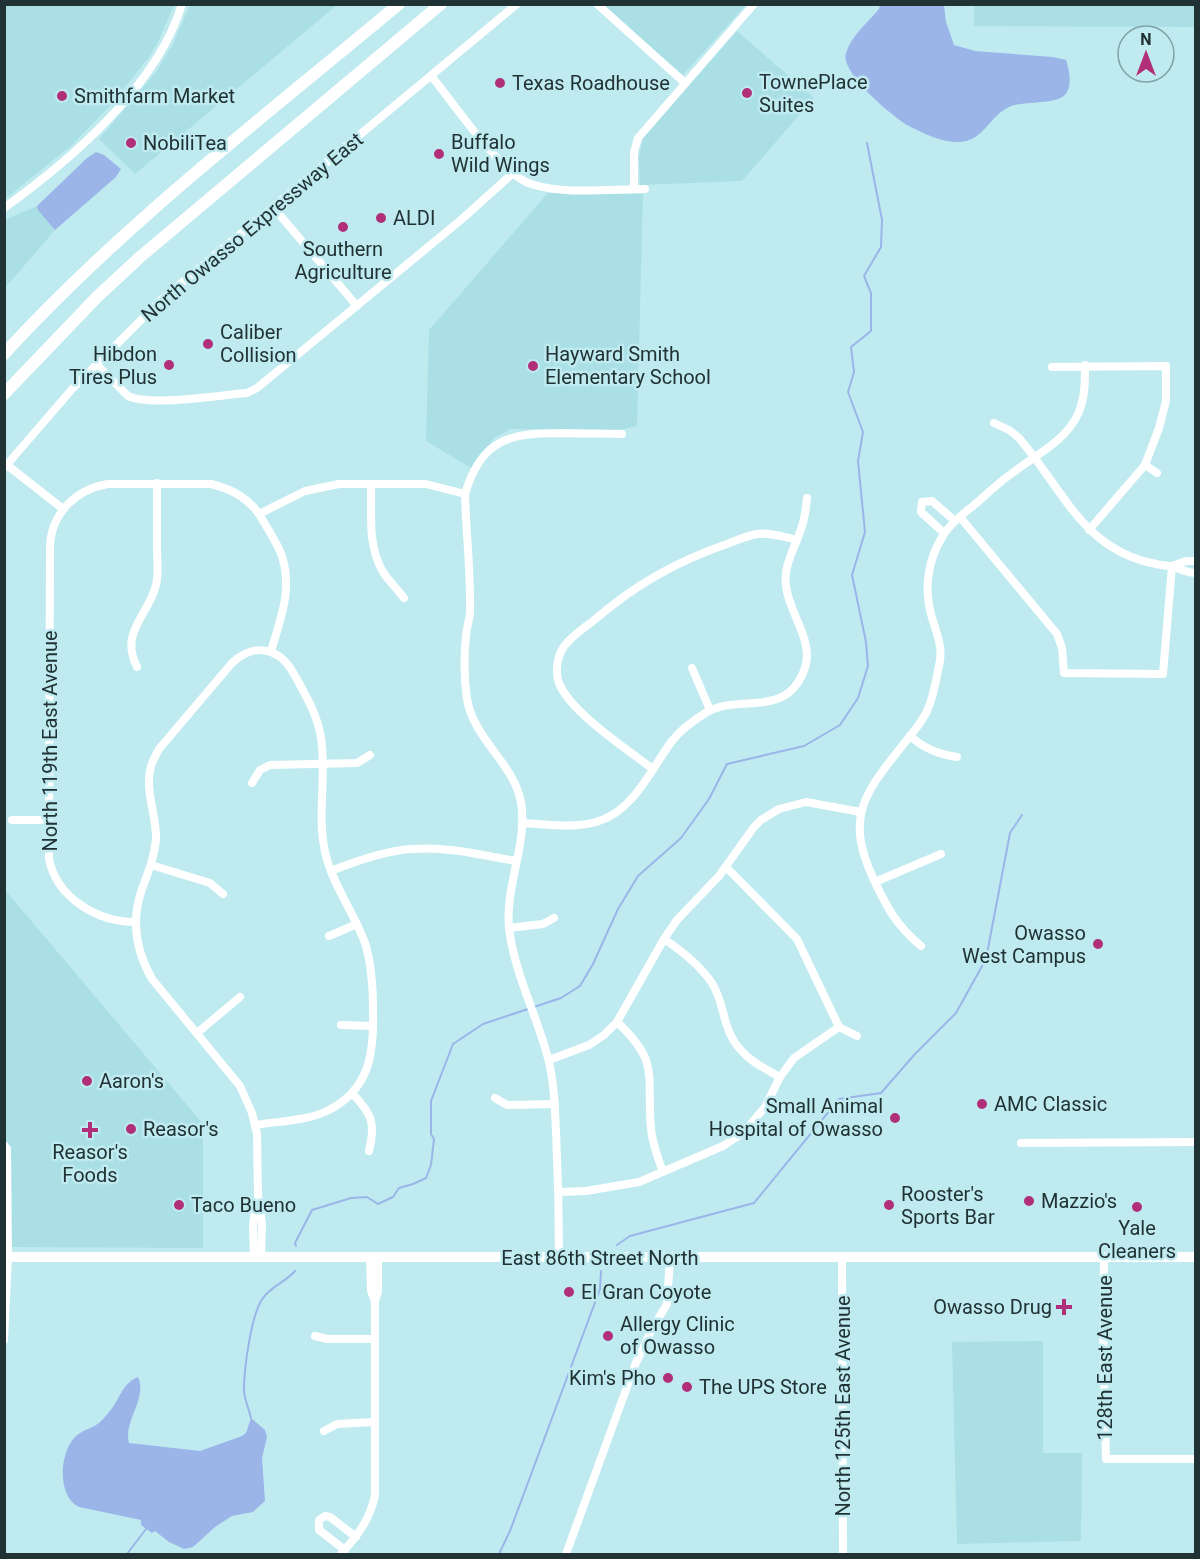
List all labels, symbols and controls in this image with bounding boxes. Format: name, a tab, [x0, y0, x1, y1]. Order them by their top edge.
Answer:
north arrow	[1116, 24, 1176, 84]
text: N	[1140, 30, 1152, 49]
place label: TownePlace Suites	[759, 70, 868, 117]
place label: Texas Roadhouse	[512, 71, 670, 95]
marker: Texas Roadhouse	[493, 76, 507, 90]
place label: Smithfarm Market	[74, 84, 235, 108]
marker: TownePlace Suites	[740, 86, 754, 100]
marker: Smithfarm Market	[55, 89, 69, 103]
street label: North Owasso Expressway East	[136, 127, 368, 327]
place label: Buffalo Wild Wings	[451, 130, 550, 177]
place label: NobiliTea	[143, 131, 227, 155]
marker: NobiliTea	[124, 136, 138, 150]
marker: Buffalo Wild Wings	[432, 147, 446, 161]
place label: ALDI	[393, 206, 435, 230]
marker: ALDI	[374, 211, 388, 225]
marker: Southern Agriculture	[336, 220, 350, 234]
place label: Southern Agriculture	[294, 237, 392, 284]
place label: Caliber Collision	[220, 320, 297, 367]
marker: Caliber Collision	[201, 337, 215, 351]
place label: Hibdon Tires Plus	[69, 342, 157, 389]
place label: Hayward Smith Elementary School	[545, 342, 711, 389]
marker: Hibdon Tires Plus	[162, 358, 176, 372]
marker: Hayward Smith Elementary School	[526, 359, 540, 373]
street label: North 119th East Avenue	[38, 630, 62, 852]
place label: Owasso West Campus	[962, 921, 1086, 968]
marker: Owasso West Campus	[1091, 937, 1105, 951]
place label: Aaron's	[99, 1069, 164, 1093]
marker: Aaron's	[80, 1074, 94, 1088]
place label: AMC Classic	[994, 1092, 1107, 1116]
place label: Small Animal Hospital of Owasso	[709, 1094, 883, 1141]
marker: AMC Classic	[975, 1097, 989, 1111]
marker: Small Animal Hospital of Owasso	[888, 1111, 902, 1125]
place label: Reasor's	[143, 1117, 219, 1141]
marker: Reasor's	[124, 1122, 138, 1136]
marker: Reasor's Foods	[83, 1123, 97, 1137]
place label: Reasor's Foods	[52, 1140, 128, 1187]
place label: Rooster's Sports Bar	[901, 1182, 995, 1229]
place label: Mazzio's	[1041, 1189, 1117, 1213]
place label: Taco Bueno	[191, 1193, 296, 1217]
marker: Mazzio's	[1022, 1194, 1036, 1208]
marker: Taco Bueno	[172, 1198, 186, 1212]
marker: Rooster's Sports Bar	[882, 1198, 896, 1212]
marker: Yale Cleaners	[1130, 1200, 1144, 1214]
place label: Yale Cleaners	[1098, 1216, 1176, 1263]
street label: East 86th Street North	[501, 1246, 699, 1270]
street label: 128th East Avenue	[1093, 1275, 1117, 1441]
place label: El Gran Coyote	[581, 1280, 711, 1304]
marker: El Gran Coyote	[562, 1285, 576, 1299]
street label: North 125th East Avenue	[831, 1295, 855, 1517]
place label: Owasso Drug	[933, 1295, 1052, 1319]
marker: Owasso Drug	[1057, 1300, 1071, 1314]
place label: Allergy Clinic of Owasso	[620, 1312, 735, 1359]
marker: Allergy Clinic of Owasso	[601, 1329, 615, 1343]
place label: Kim's Pho	[569, 1366, 656, 1390]
marker: Kim's Pho	[661, 1371, 675, 1385]
place label: The UPS Store	[699, 1375, 827, 1399]
marker: The UPS Store	[680, 1380, 694, 1394]

